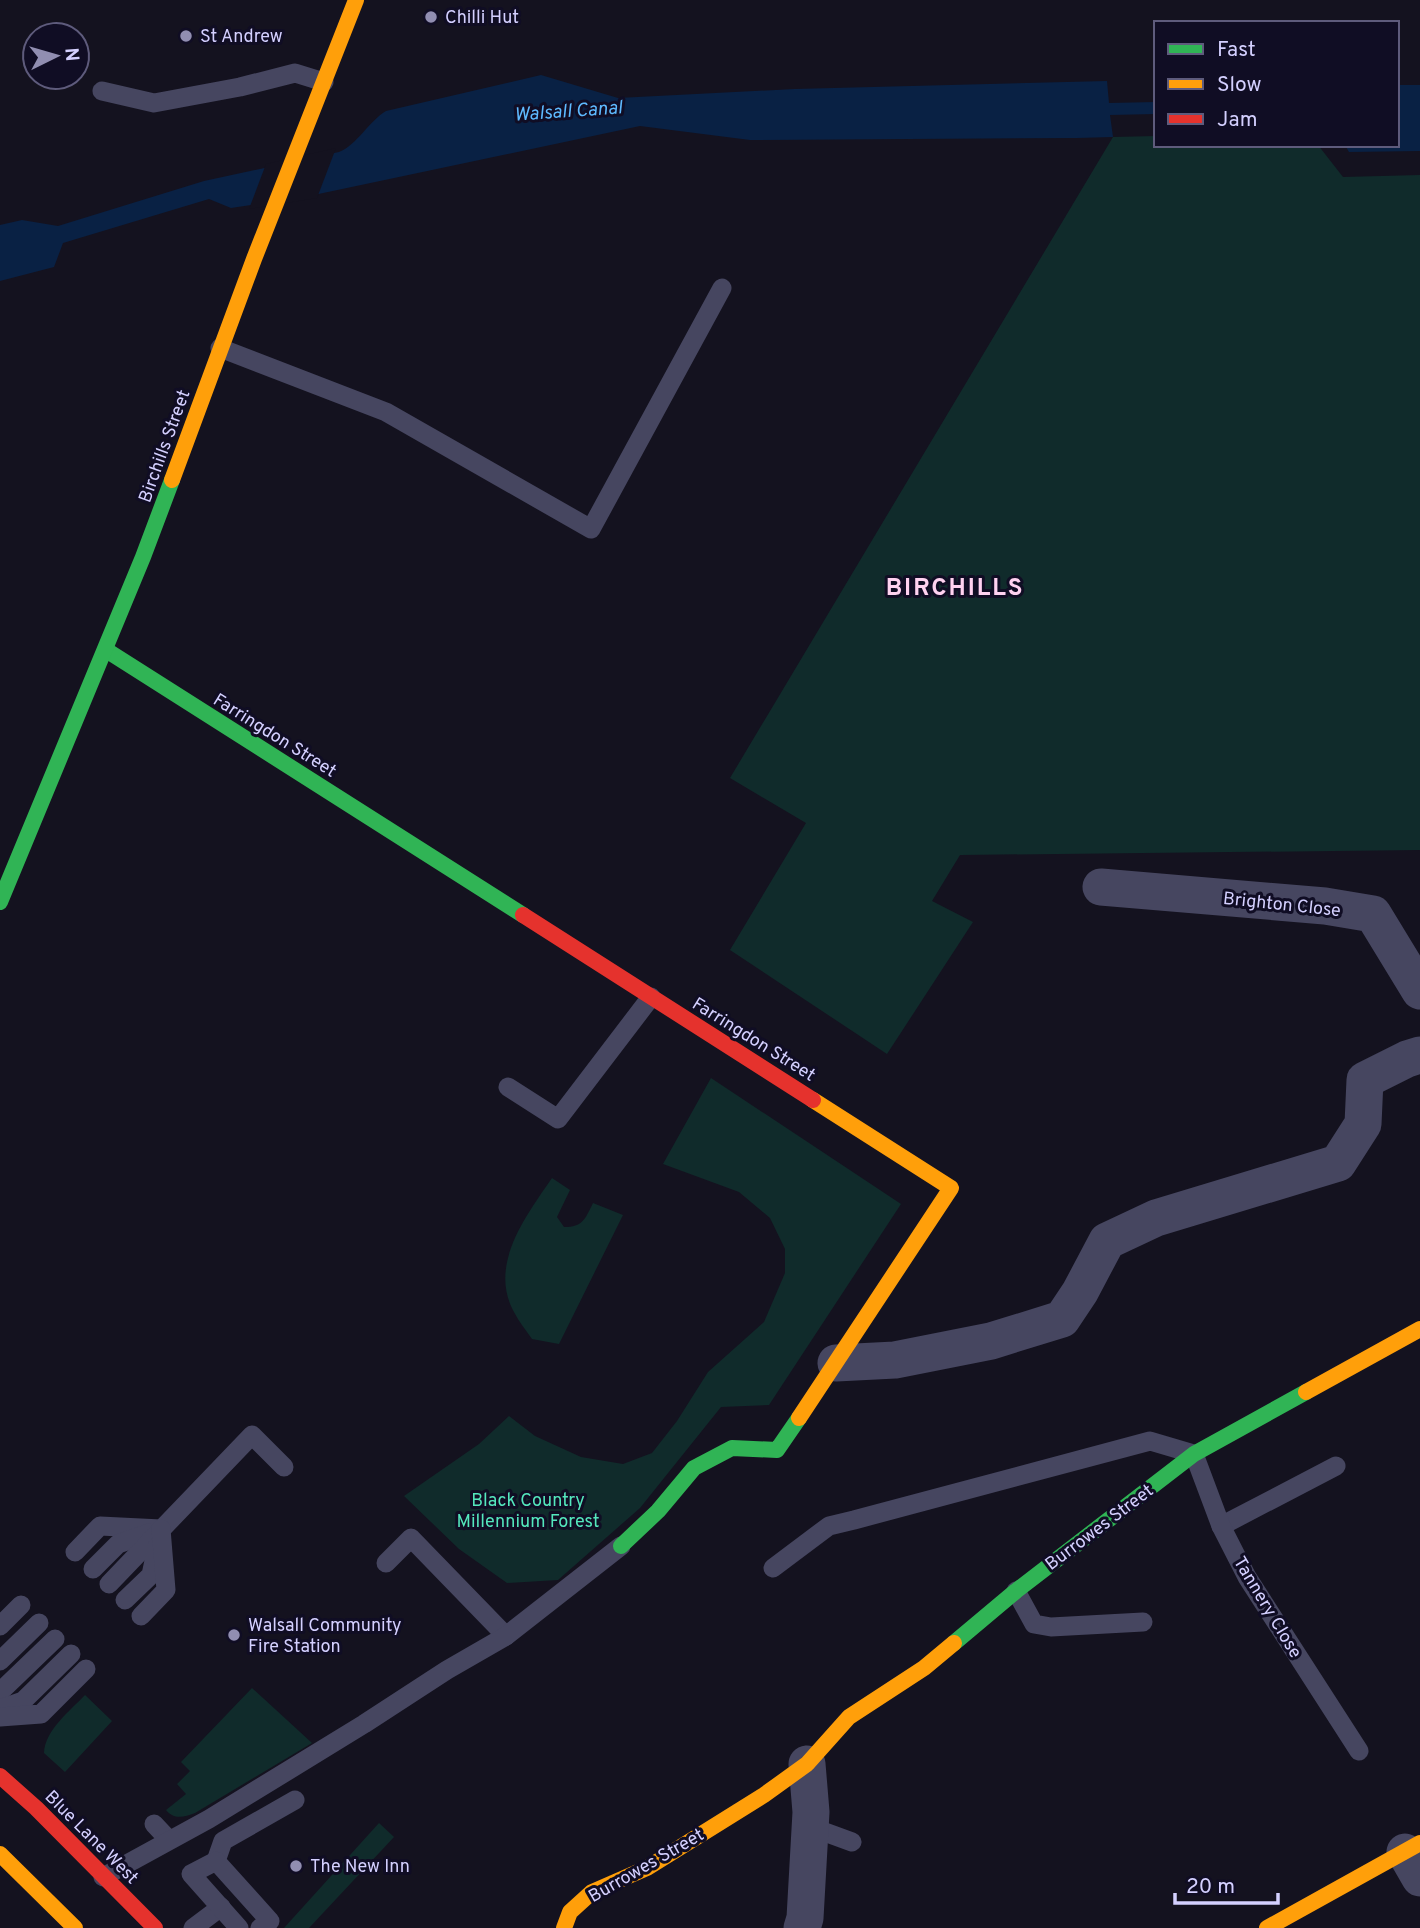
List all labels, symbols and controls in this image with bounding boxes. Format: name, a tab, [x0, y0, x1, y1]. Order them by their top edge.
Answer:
place label: Chilli Hut	[445, 7, 519, 30]
marker: Chilli Hut	[423, 9, 439, 25]
north arrow	[21, 21, 91, 91]
legend	[1154, 21, 1399, 147]
place label: St Andrew	[200, 26, 283, 49]
marker: St Andrew	[178, 28, 194, 44]
text: Fast	[1217, 37, 1256, 64]
text: N	[58, 47, 83, 63]
text: Slow	[1217, 72, 1262, 99]
water label: Walsall Canal	[513, 96, 624, 128]
text: Jam	[1217, 107, 1258, 134]
street label: Birchills Street	[134, 387, 196, 506]
district label: BIRCHILLS	[886, 574, 1024, 604]
street label: Farringdon Street	[208, 689, 340, 783]
street label: Brighton Close	[1222, 888, 1342, 923]
street label: Farringdon Street	[687, 993, 819, 1087]
street label: Burrowes Street	[1041, 1480, 1159, 1576]
park label: Black Country Millennium Forest	[457, 1490, 599, 1534]
street label: Tannery Close	[1227, 1553, 1306, 1663]
place label: Walsall Community Fire Station	[248, 1615, 402, 1659]
marker: Walsall Community Fire Station	[226, 1627, 242, 1643]
street label: Blue Lane West	[39, 1786, 143, 1890]
street label: Burrowes Street	[585, 1824, 709, 1909]
place label: The New Inn	[310, 1856, 410, 1879]
marker: The New Inn	[288, 1858, 304, 1874]
scale bar	[1175, 1862, 1278, 1906]
text: 20 m	[1186, 1874, 1235, 1901]

